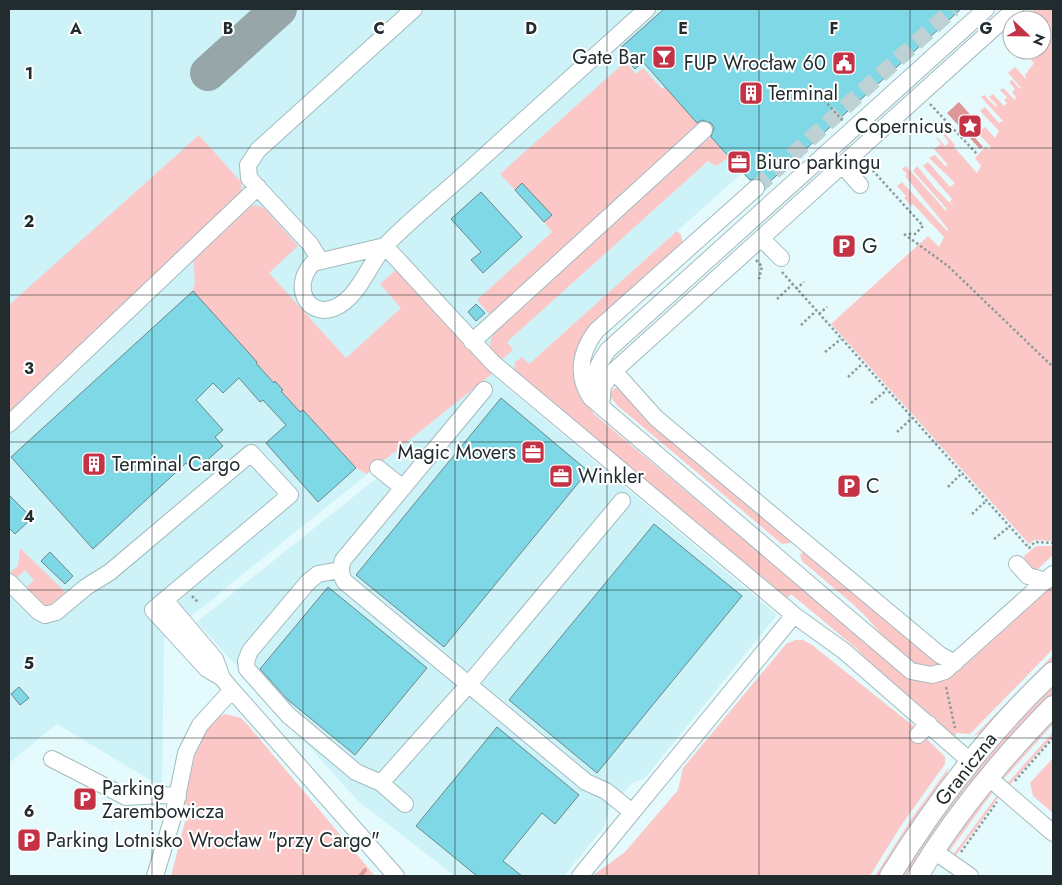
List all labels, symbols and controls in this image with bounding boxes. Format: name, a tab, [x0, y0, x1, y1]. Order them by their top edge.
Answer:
north arrow	[1002, 10, 1052, 60]
text: A	[69, 17, 82, 40]
text: B	[223, 17, 233, 40]
text: C	[373, 17, 385, 40]
text: D	[525, 17, 537, 40]
text: E	[678, 17, 688, 40]
text: F	[830, 17, 838, 40]
text: G	[979, 17, 993, 40]
text: N	[1028, 31, 1050, 49]
place label: Gate Bar	[572, 43, 646, 72]
bar icon: Gate Bar	[651, 44, 677, 70]
place label: FUP Wrocław 60	[684, 49, 826, 78]
public building icon: FUP Wrocław 60	[831, 50, 857, 76]
text: 1	[25, 62, 33, 85]
place label: Terminal	[768, 79, 838, 108]
building icon: Terminal	[738, 80, 764, 106]
place label: Copernicus	[855, 112, 952, 141]
place icon: Copernicus	[957, 113, 983, 139]
place label: Biuro parkingu	[756, 148, 881, 177]
office icon: Biuro parkingu	[726, 149, 752, 175]
text: 2	[24, 210, 34, 233]
place label: G	[862, 232, 878, 261]
parking icon: G	[831, 233, 857, 259]
text: 3	[24, 357, 34, 380]
place label: Magic Movers	[397, 438, 516, 467]
office icon: Magic Movers	[520, 439, 546, 465]
place label: Terminal Cargo	[112, 450, 240, 479]
building icon: Terminal Cargo	[81, 451, 107, 477]
place label: Winkler	[578, 462, 644, 491]
office icon: Winkler	[548, 463, 574, 489]
place label: C	[866, 472, 880, 501]
parking icon: C	[836, 473, 862, 499]
text: 4	[23, 505, 35, 528]
text: 5	[24, 652, 34, 675]
street label: Graniczna	[928, 726, 1004, 812]
place label: Parking Zarembowicza	[102, 774, 224, 826]
parking icon: Parking Zarembowicza	[72, 786, 98, 812]
text: 6	[24, 800, 34, 823]
place label: Parking Lotnisko Wrocław "przy Cargo"	[46, 826, 380, 855]
parking icon: Parking Lotnisko Wrocław "przy Cargo"	[16, 827, 42, 853]

